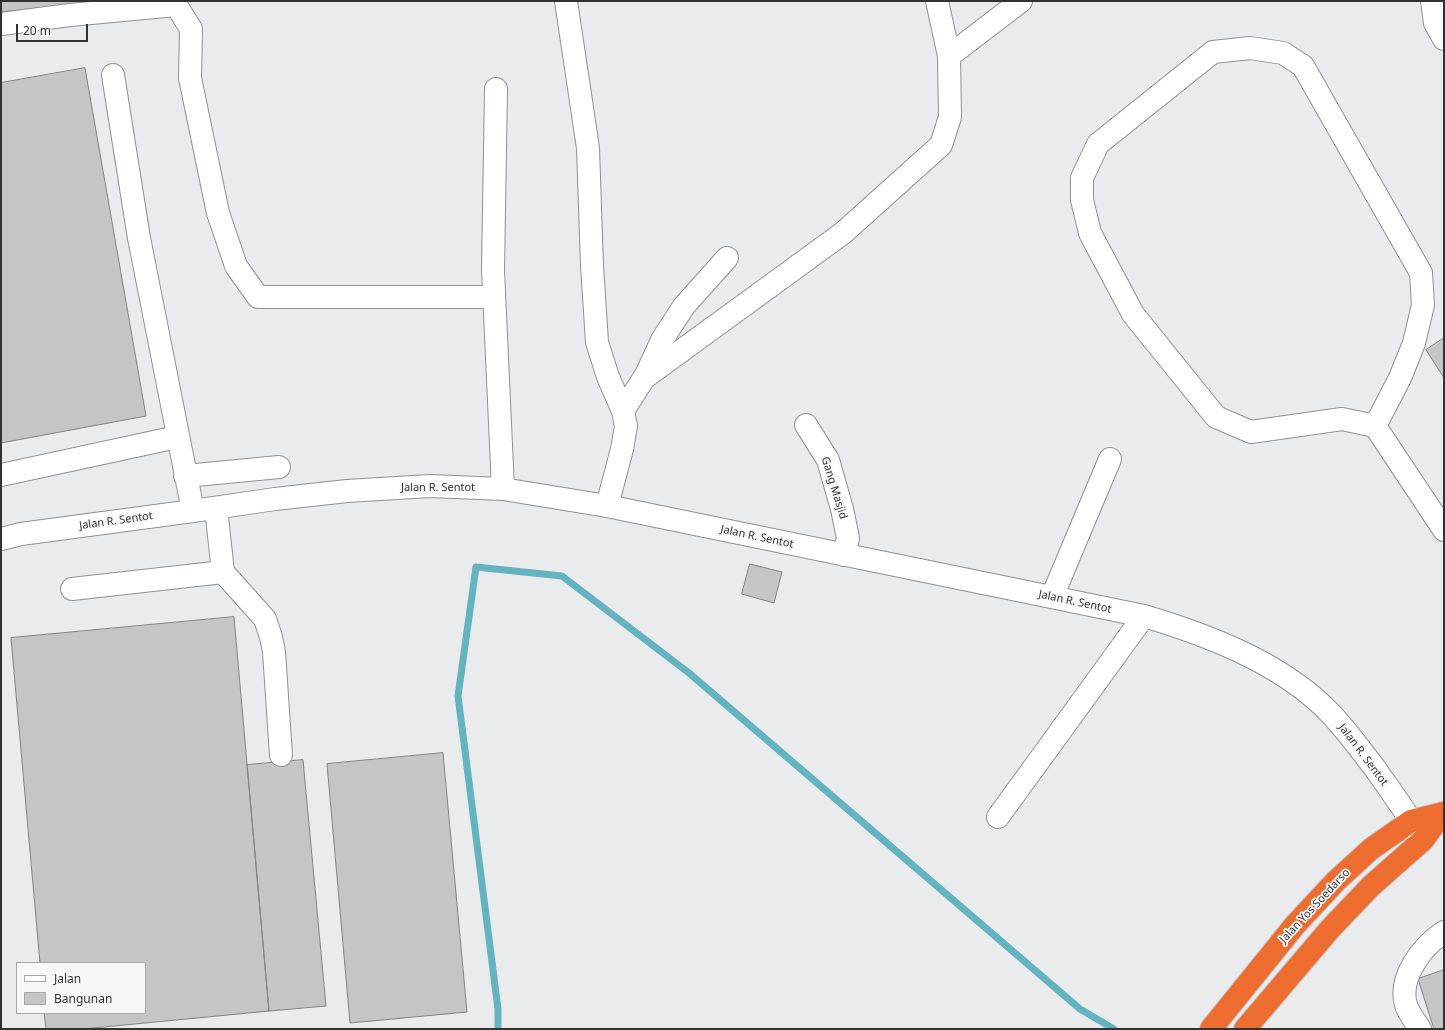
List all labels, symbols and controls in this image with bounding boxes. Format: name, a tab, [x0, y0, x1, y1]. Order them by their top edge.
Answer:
scale bar	[18, 16, 90, 42]
text: 20 m	[23, 22, 51, 39]
street label: Gang Masjid	[818, 455, 850, 521]
street label: Jalan R. Sentot	[401, 481, 475, 495]
street label: Jalan R. Sentot	[78, 509, 154, 533]
street label: Jalan R. Sentot	[719, 523, 795, 551]
street label: Jalan R. Sentot	[1037, 588, 1113, 616]
street label: Jalan R. Sentot	[1335, 721, 1391, 789]
street label: Jalan Yos Soedarso	[1277, 866, 1353, 946]
legend	[16, 962, 146, 1014]
text: Jalan	[54, 970, 81, 987]
text: Bangunan	[54, 990, 112, 1007]

